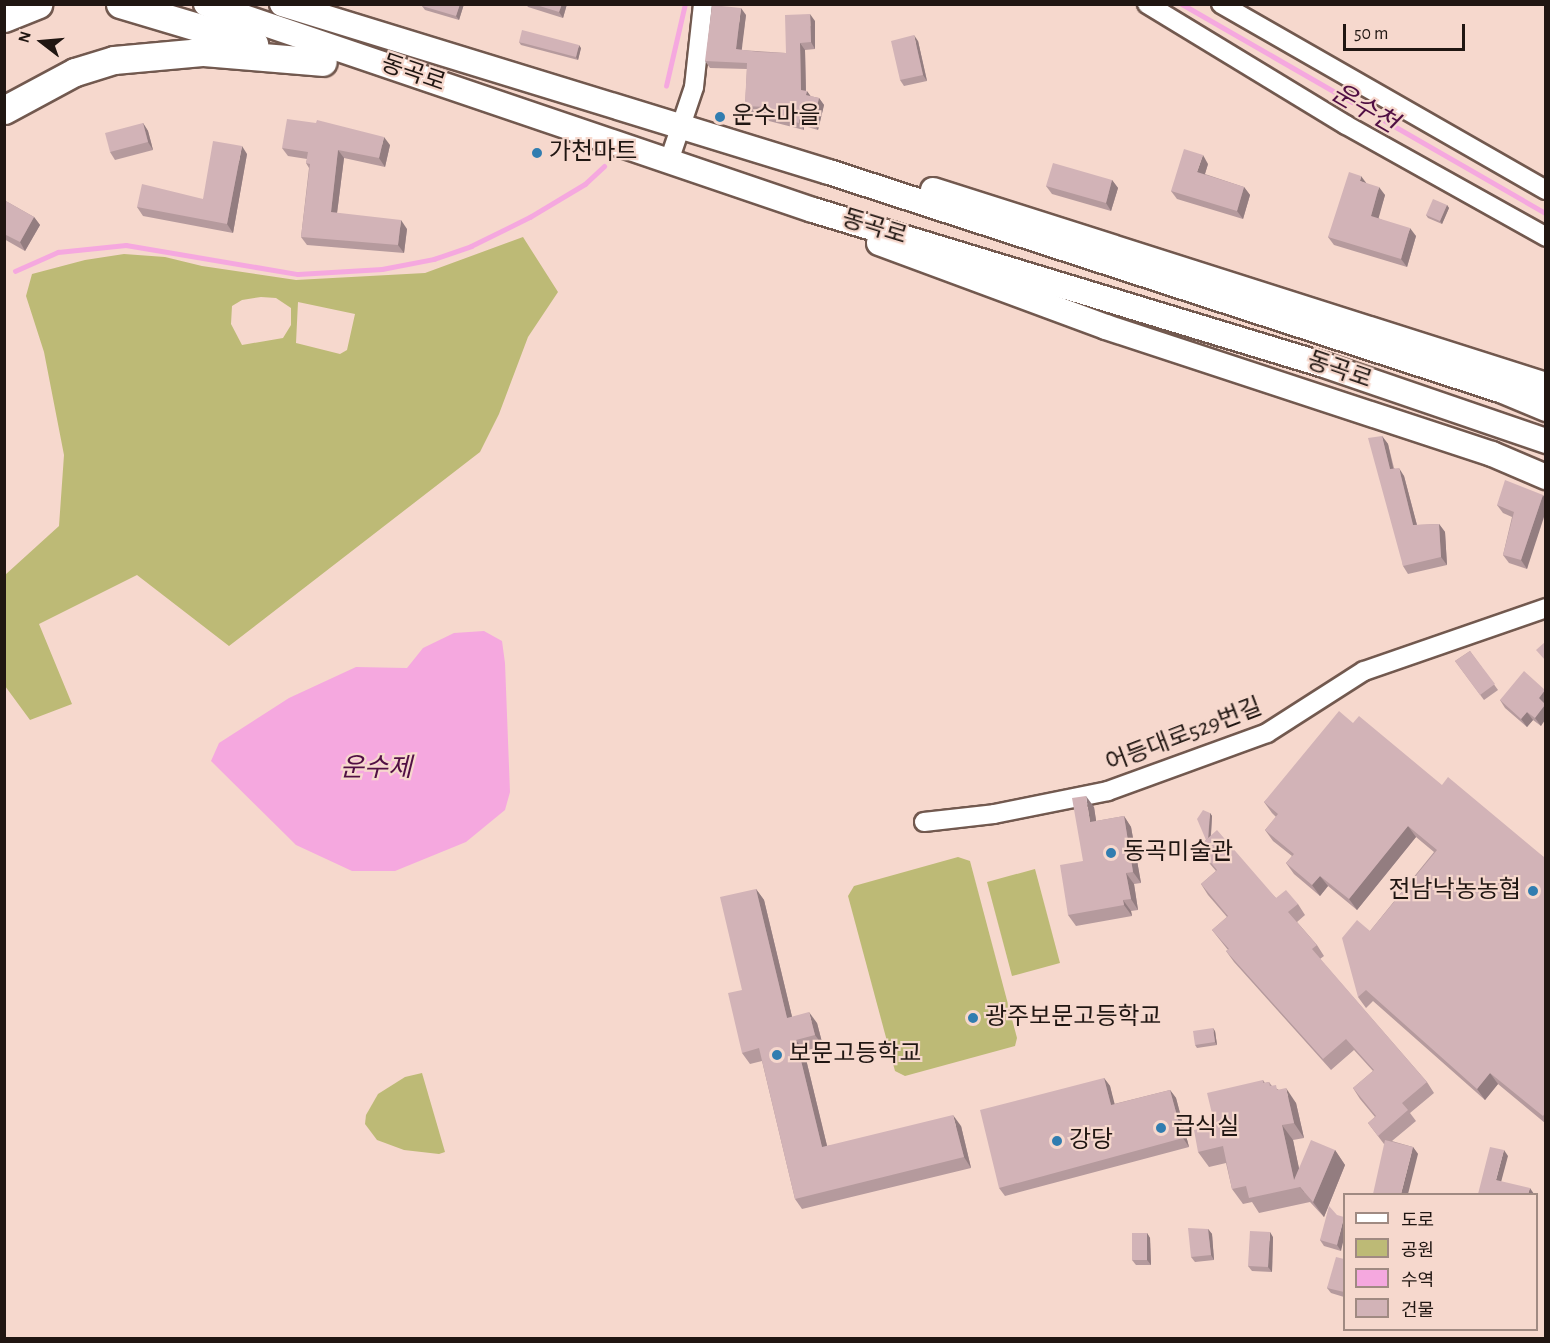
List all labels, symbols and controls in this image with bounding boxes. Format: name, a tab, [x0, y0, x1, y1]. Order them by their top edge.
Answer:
north arrow	[12, 12, 72, 72]
scale bar	[1346, 12, 1468, 50]
text: 50 m	[1354, 25, 1388, 43]
text: N	[15, 29, 34, 45]
street label: 동곡로	[377, 50, 449, 98]
water label: 운수천	[1325, 78, 1403, 140]
place label: 운수마을	[732, 103, 820, 131]
marker: 운수마을	[713, 110, 727, 124]
place label: 가천마트	[549, 139, 637, 167]
marker: 가천마트	[530, 146, 544, 160]
street label: 동곡로	[838, 205, 910, 251]
street label: 동곡로	[1303, 347, 1375, 395]
street label: 어등대로529번길	[1102, 693, 1266, 779]
water label: 운수제	[340, 753, 412, 785]
place label: 동곡미술관	[1123, 839, 1233, 867]
marker: 동곡미술관	[1104, 846, 1118, 860]
place label: 전남낙농농협	[1389, 877, 1521, 905]
marker: 전남낙농농협	[1526, 884, 1540, 898]
place label: 광주보문고등학교	[985, 1004, 1162, 1032]
marker: 광주보문고등학교	[966, 1011, 980, 1025]
place label: 보문고등학교	[789, 1041, 921, 1069]
marker: 보문고등학교	[770, 1048, 784, 1062]
place label: 급식실	[1173, 1114, 1239, 1142]
marker: 급식실	[1154, 1121, 1168, 1135]
place label: 강당	[1069, 1127, 1113, 1155]
marker: 강당	[1050, 1134, 1064, 1148]
legend	[1343, 1193, 1538, 1331]
text: 도로	[1401, 1212, 1434, 1230]
text: 공원	[1401, 1242, 1434, 1260]
text: 수역	[1401, 1272, 1434, 1290]
text: 건물	[1401, 1302, 1434, 1320]

